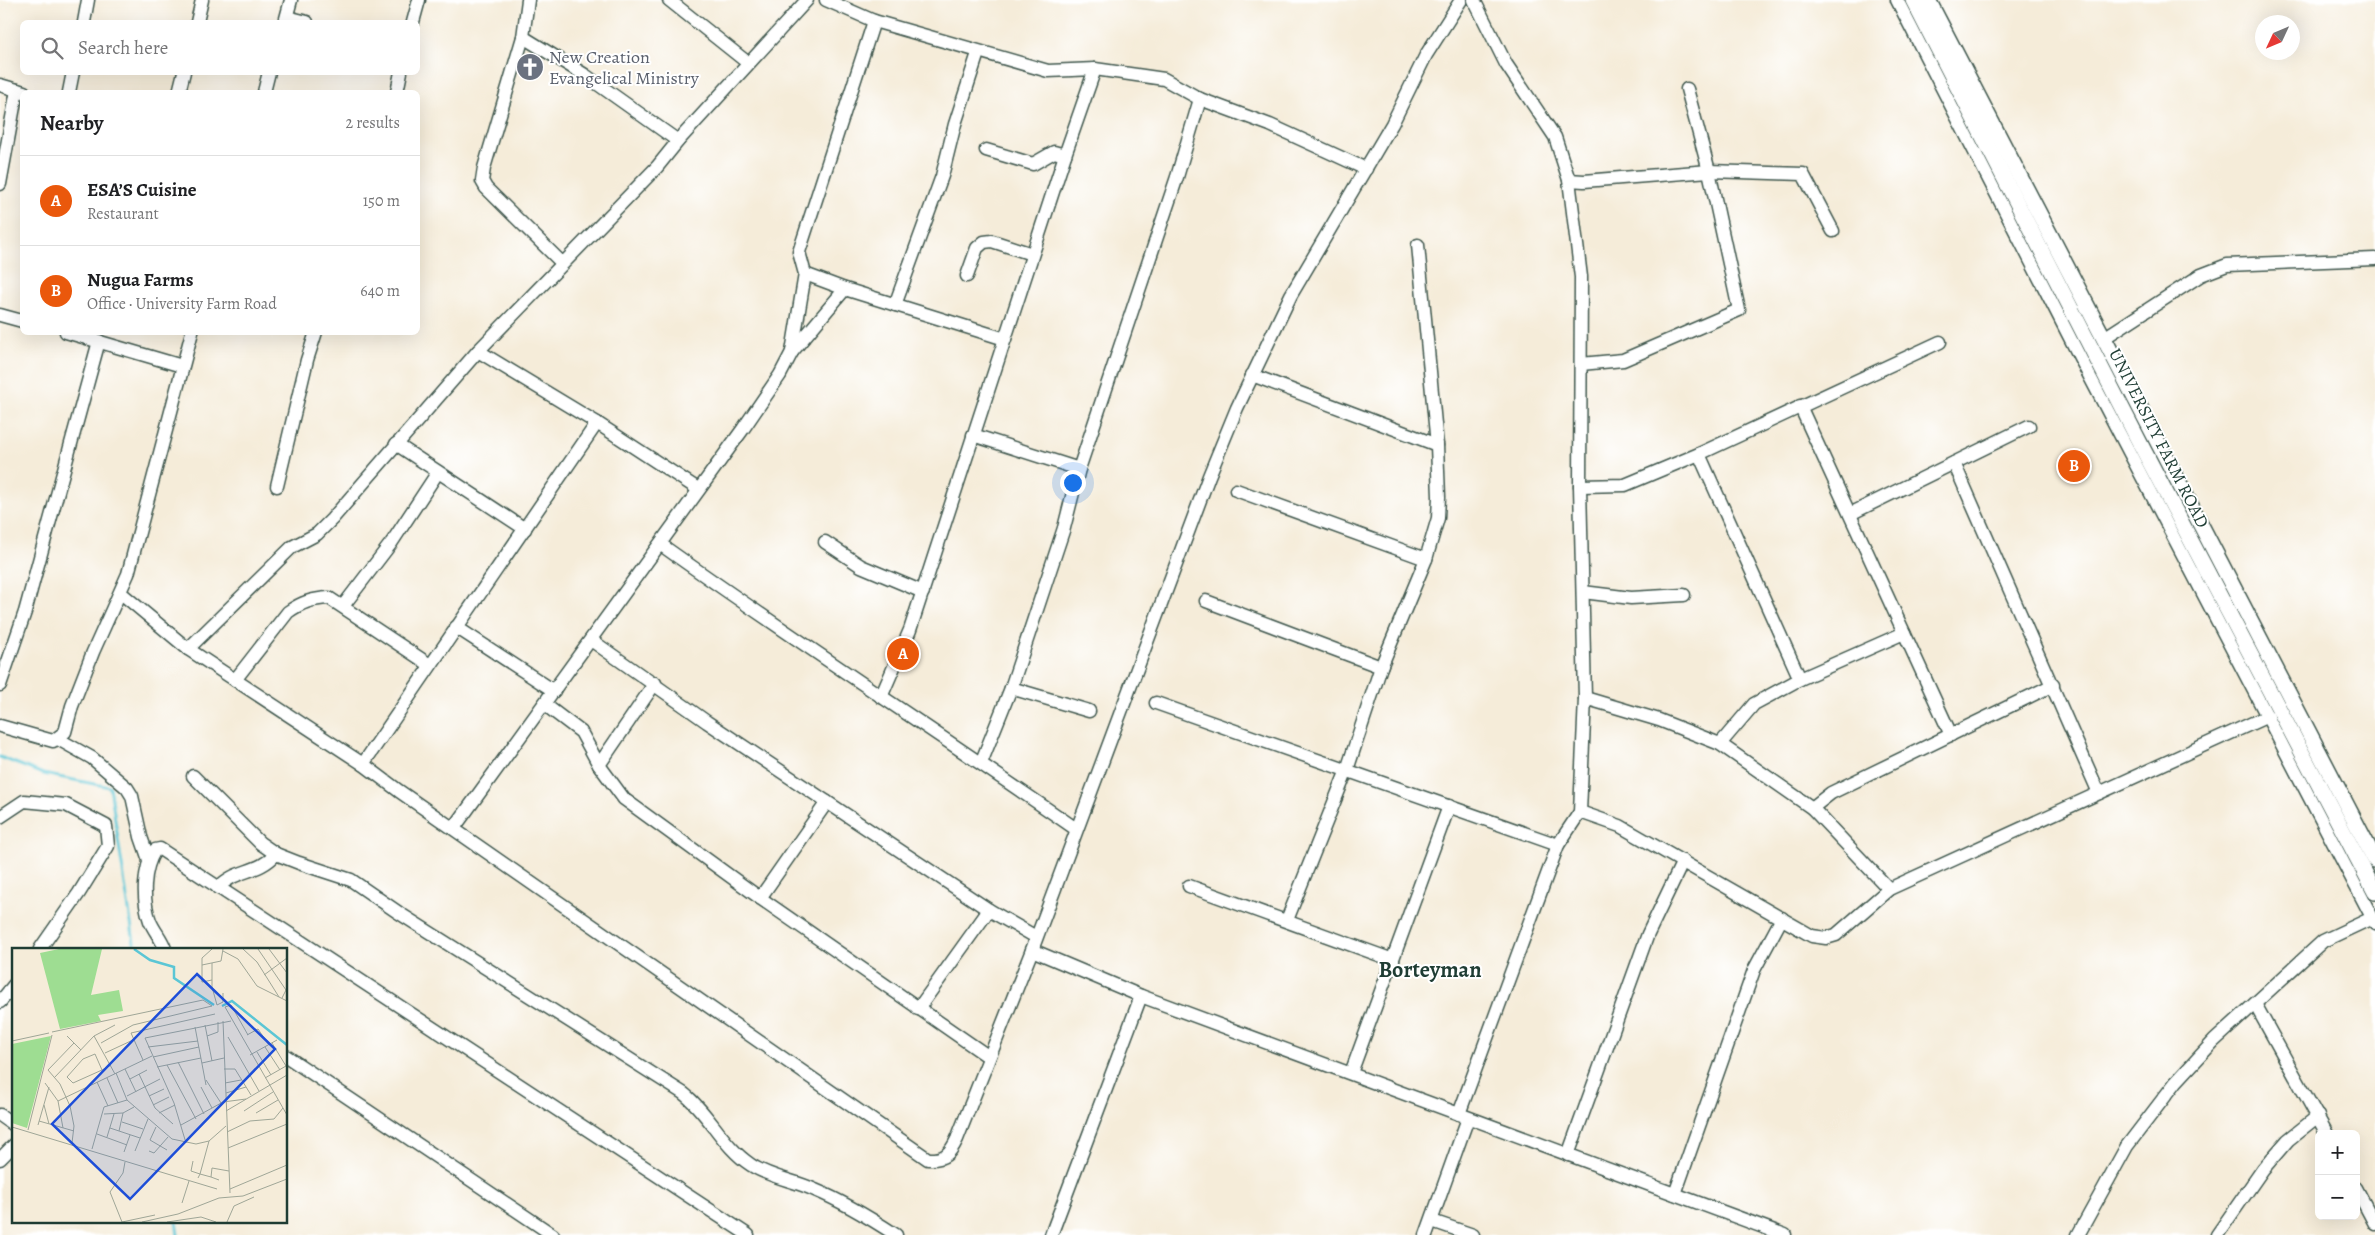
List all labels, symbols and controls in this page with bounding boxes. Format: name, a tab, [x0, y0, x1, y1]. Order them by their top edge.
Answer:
north arrow	[2255, 15, 2300, 60]
search box	[20, 20, 420, 75]
icon: search	[38, 34, 66, 62]
text: Search here	[78, 35, 168, 61]
place label: New Creation Evangelical Ministry	[549, 45, 700, 90]
church icon: New Creation Evangelical Ministry	[515, 52, 545, 82]
text: Nearby	[40, 109, 103, 137]
text: 2 results	[345, 112, 400, 134]
text: ESA’S Cuisine	[87, 177, 197, 203]
text: A	[51, 190, 61, 212]
text: 150 m	[363, 190, 400, 212]
text: Restaurant	[87, 203, 159, 225]
text: Nugua Farms	[87, 267, 194, 293]
text: B	[51, 280, 61, 302]
text: 640 m	[360, 280, 400, 302]
text: Office · University Farm Road	[87, 293, 277, 315]
street label: UNIVERSITY FARM ROAD	[2103, 344, 2215, 532]
pin: B	[2058, 447, 2090, 485]
your location	[1060, 470, 1086, 496]
pin: A	[887, 635, 919, 673]
inset map	[12, 948, 288, 1222]
district label: Borteyman	[1378, 955, 1482, 985]
map controls	[2315, 1130, 2360, 1220]
button: +	[2315, 1130, 2360, 1175]
button: −	[2315, 1175, 2360, 1220]

